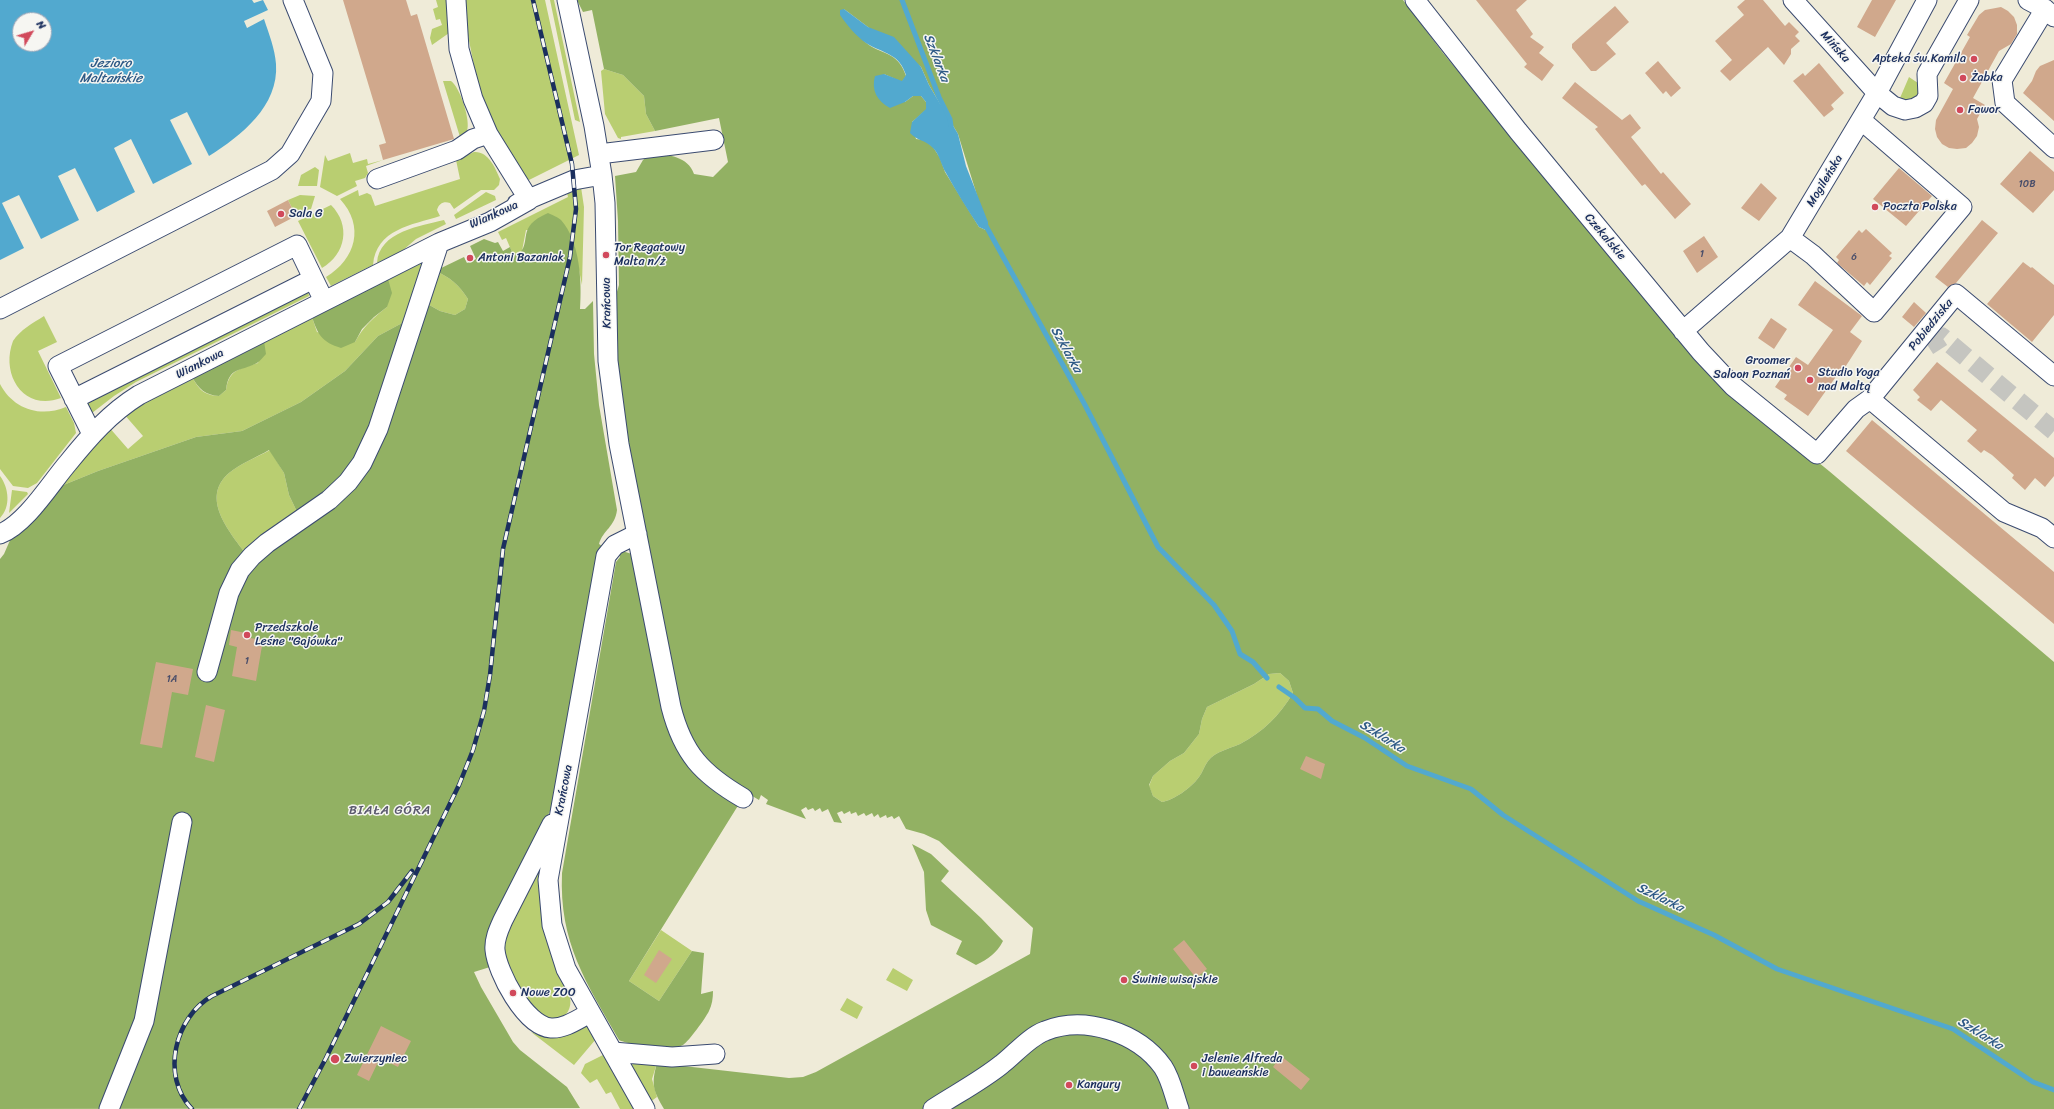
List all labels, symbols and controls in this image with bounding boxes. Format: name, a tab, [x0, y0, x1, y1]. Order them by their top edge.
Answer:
north arrow	[12, 12, 52, 52]
text: N	[31, 16, 51, 34]
street label: Mińska	[1817, 28, 1853, 66]
water label: Szklarka	[920, 32, 952, 84]
place label: Apteka św.Kamila	[1872, 52, 1966, 66]
marker: Apteka św.Kamila	[1969, 54, 1979, 64]
water label: Jezioro Maltańskie	[80, 56, 142, 87]
place label: Żabka	[1971, 71, 2003, 85]
marker: Żabka	[1958, 73, 1968, 83]
place label: Fawor	[1968, 103, 2000, 117]
marker: Fawor	[1955, 105, 1965, 115]
street label: Mogileńska	[1804, 152, 1846, 210]
house number: 10B	[2019, 178, 2035, 190]
street label: Wiankowa	[467, 198, 521, 232]
place label: Poczta Polska	[1883, 200, 1957, 214]
marker: Poczta Polska	[1870, 202, 1880, 212]
place label: Sala G	[289, 207, 323, 221]
marker: Sala G	[276, 209, 286, 219]
street label: Czekalskie	[1581, 211, 1629, 263]
place label: Tor Regatowy Malta n/ż	[614, 241, 685, 269]
house number: 1	[1700, 248, 1704, 260]
marker: Tor Regatowy Malta n/ż	[601, 250, 611, 260]
place label: Antoni Bazaniak	[478, 251, 564, 265]
house number: 6	[1851, 251, 1857, 263]
marker: Antoni Bazaniak	[465, 253, 475, 263]
street label: Krańcowa	[599, 277, 615, 329]
street label: Pobiedziska	[1906, 296, 1956, 354]
water label: Szklarka	[1047, 324, 1085, 376]
street label: Wiankowa	[174, 346, 226, 382]
place label: Groomer Saloon Poznań	[1713, 354, 1790, 382]
marker: Groomer Saloon Poznań	[1793, 363, 1803, 373]
place label: Studio Yoga nad Maltą	[1818, 366, 1879, 394]
marker: Studio Yoga nad Maltą	[1805, 375, 1815, 385]
place label: Przedszkole Leśne "Gajówka"	[255, 621, 342, 649]
marker: Przedszkole Leśne "Gajówka"	[242, 630, 252, 640]
house number: 1	[245, 655, 249, 667]
house number: 1A	[167, 673, 177, 685]
water label: Szklarka	[1357, 717, 1407, 757]
street label: Krańcowa	[552, 764, 576, 816]
district label: BIAŁA GÓRA	[349, 803, 431, 819]
water label: Szklarka	[1634, 880, 1686, 916]
place label: Świnie wisajskie	[1132, 973, 1218, 987]
marker: Świnie wisajskie	[1119, 975, 1129, 985]
place label: Nowe ZOO	[521, 986, 576, 1000]
marker: Nowe ZOO	[508, 988, 518, 998]
water label: Szklarka	[1955, 1014, 2005, 1054]
place label: Zwierzyniec	[344, 1052, 407, 1066]
place label: Jelenie Alfreda i baweańskie	[1202, 1052, 1282, 1080]
marker: Zwierzyniec	[329, 1053, 341, 1065]
marker: Jelenie Alfreda i baweańskie	[1189, 1061, 1199, 1071]
place label: Kangury	[1077, 1078, 1120, 1092]
marker: Kangury	[1064, 1080, 1074, 1090]

